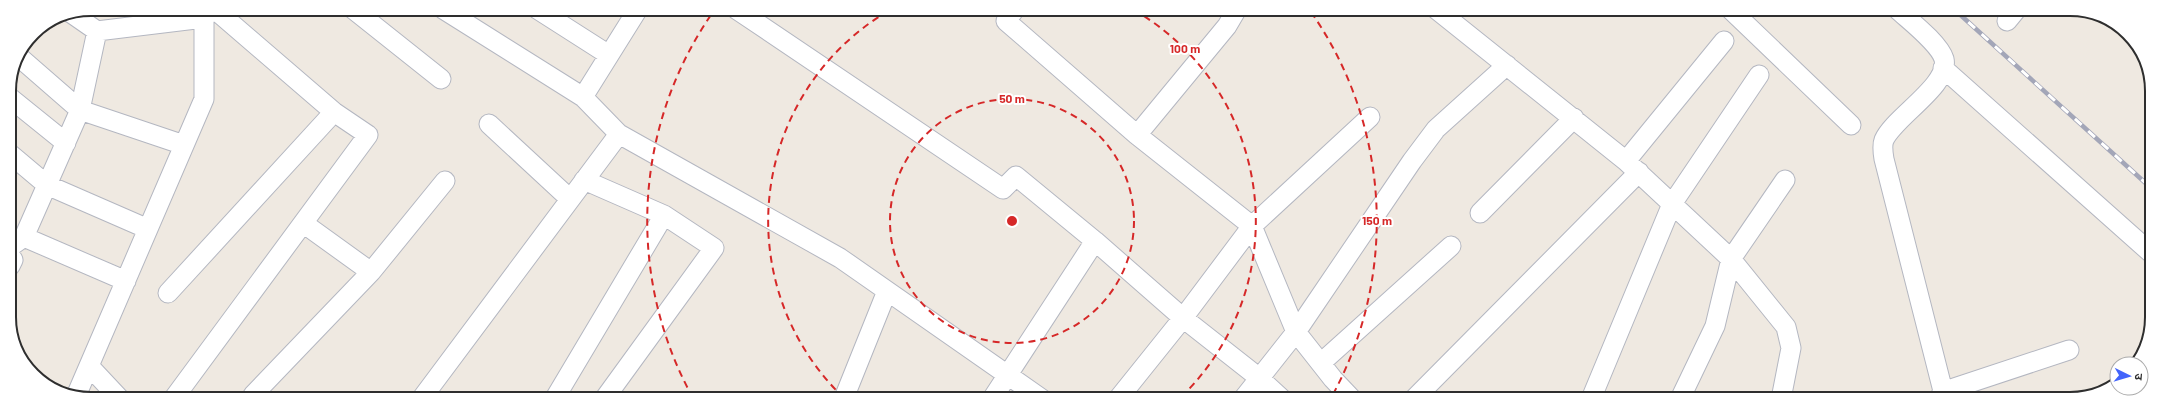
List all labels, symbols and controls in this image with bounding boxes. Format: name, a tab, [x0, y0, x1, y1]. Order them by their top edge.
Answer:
text: 100 m	[1170, 41, 1200, 55]
text: 50 m	[999, 91, 1025, 105]
text: 150 m	[1362, 213, 1392, 227]
centre of rings	[1005, 214, 1019, 228]
north arrow	[2109, 356, 2149, 396]
text: उ	[2133, 373, 2146, 381]

